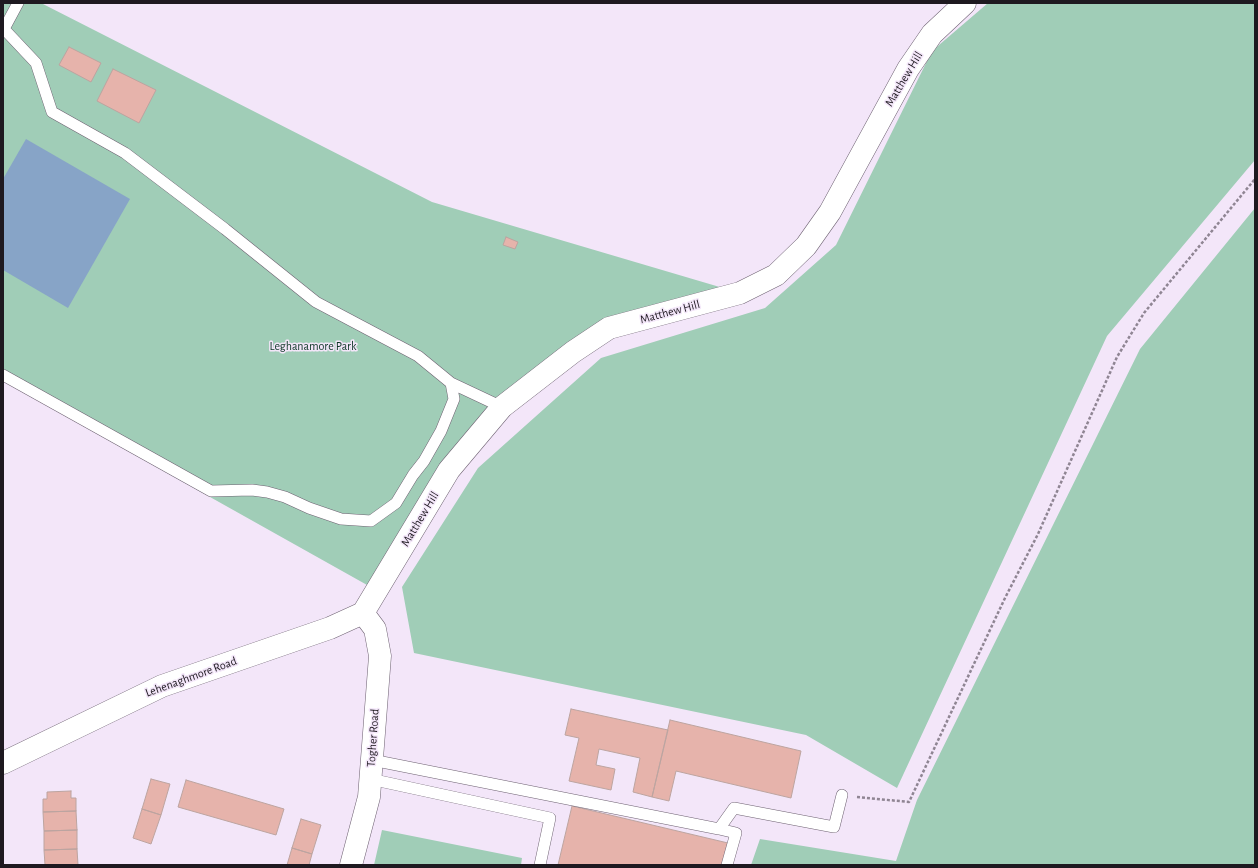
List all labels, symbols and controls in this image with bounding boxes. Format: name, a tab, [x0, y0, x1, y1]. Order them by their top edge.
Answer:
street label: Matthew Hill	[882, 49, 926, 109]
street label: Matthew Hill	[638, 297, 702, 327]
park label: Leghanamore Park	[270, 339, 356, 353]
street label: Matthew Hill	[398, 489, 442, 549]
street label: Lehenaghmore Road	[143, 654, 239, 700]
street label: Togher Road	[364, 708, 382, 768]

